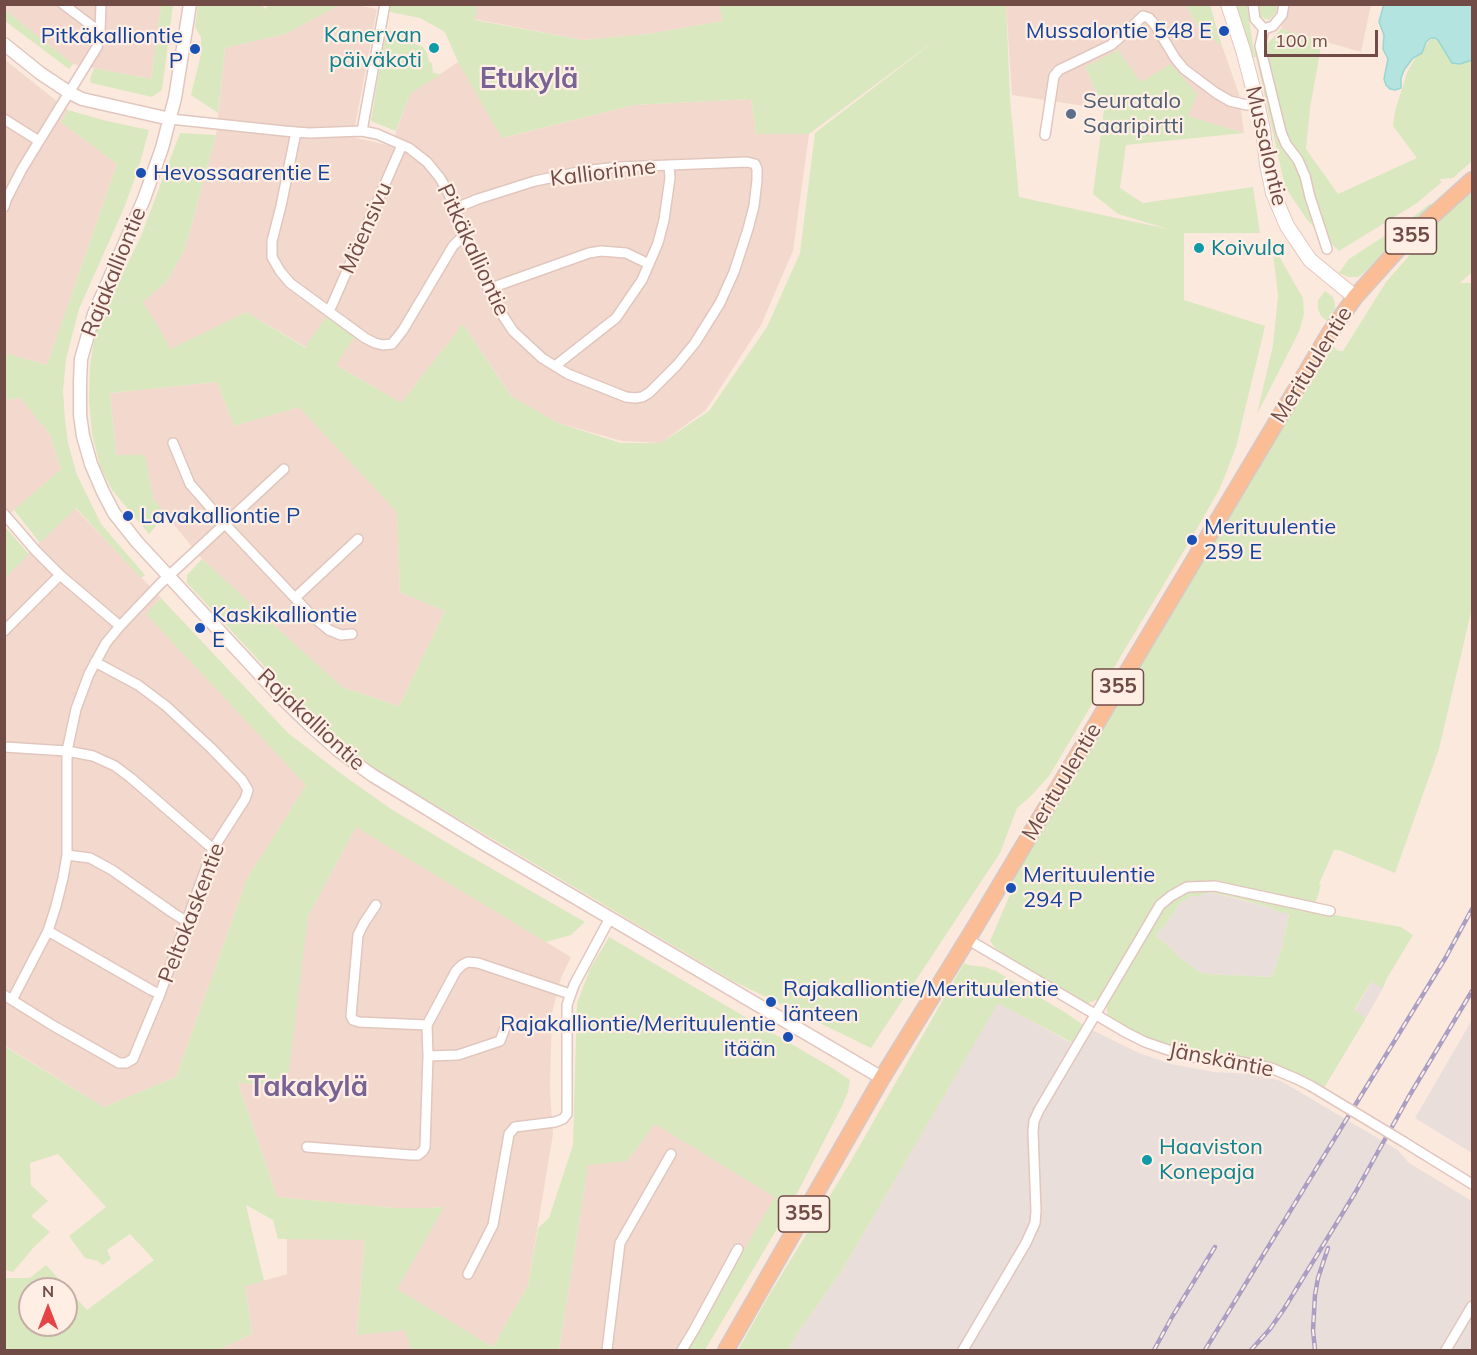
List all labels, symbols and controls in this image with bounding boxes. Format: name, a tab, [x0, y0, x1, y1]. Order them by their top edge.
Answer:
place label: Mussalontie 548 E	[1026, 18, 1212, 44]
scale bar	[1267, 18, 1381, 56]
place label: Kanervan päiväkoti	[324, 22, 422, 74]
place label: Pitkäkalliontie P	[41, 23, 183, 74]
marker: Mussalontie 548 E	[1217, 24, 1231, 38]
text: 100 m	[1275, 29, 1328, 52]
marker: Kanervan päiväkoti	[427, 41, 441, 55]
marker: Pitkäkalliontie P	[188, 42, 202, 56]
district label: Etukylä	[480, 63, 578, 97]
street label: Mussalontie	[1239, 84, 1293, 208]
place label: Seuratalo Saaripirtti	[1083, 88, 1184, 140]
marker: Seuratalo Saaripirtti	[1064, 107, 1078, 121]
street label: Kalliorinne	[549, 153, 657, 193]
place label: Hevossaarentie E	[153, 160, 330, 186]
marker: Hevossaarentie E	[134, 166, 148, 180]
street label: Mäensivu	[334, 178, 398, 278]
street label: Pitkäkalliontie	[431, 180, 515, 320]
street label: Rajakalliontie	[76, 203, 152, 341]
road number: 355	[1386, 218, 1436, 254]
place label: Koivula	[1211, 235, 1285, 261]
marker: Koivula	[1192, 241, 1206, 255]
street label: Merituulentie	[1266, 302, 1358, 428]
place label: Lavakalliontie P	[140, 503, 300, 529]
marker: Lavakalliontie P	[121, 509, 135, 523]
place label: Merituulentie 259 E	[1204, 514, 1336, 566]
marker: Merituulentie 259 E	[1185, 533, 1199, 547]
place label: Kaskikalliontie E	[212, 602, 357, 654]
marker: Kaskikalliontie E	[193, 621, 207, 635]
street label: Rajakalliontie	[252, 664, 370, 776]
road number: 355	[1092, 669, 1144, 705]
street label: Merituulentie	[1017, 719, 1107, 845]
street label: Peltokaskentie	[153, 839, 231, 987]
place label: Merituulentie 294 P	[1023, 862, 1155, 914]
marker: Merituulentie 294 P	[1004, 881, 1018, 895]
place label: Rajakalliontie/Merituulentie länteen	[783, 976, 1059, 1028]
marker: Rajakalliontie/Merituulentie länteen	[764, 995, 778, 1009]
place label: Rajakalliontie/Merituulentie itään	[500, 1011, 776, 1062]
marker: Rajakalliontie/Merituulentie itään	[781, 1030, 795, 1044]
street label: Jänskäntie	[1166, 1037, 1276, 1083]
district label: Takakylä	[248, 1071, 368, 1105]
place label: Haaviston Konepaja	[1159, 1134, 1263, 1186]
marker: Haaviston Konepaja	[1140, 1153, 1154, 1167]
road number: 355	[778, 1196, 830, 1232]
north arrow	[18, 1277, 78, 1337]
text: N	[42, 1281, 54, 1301]

